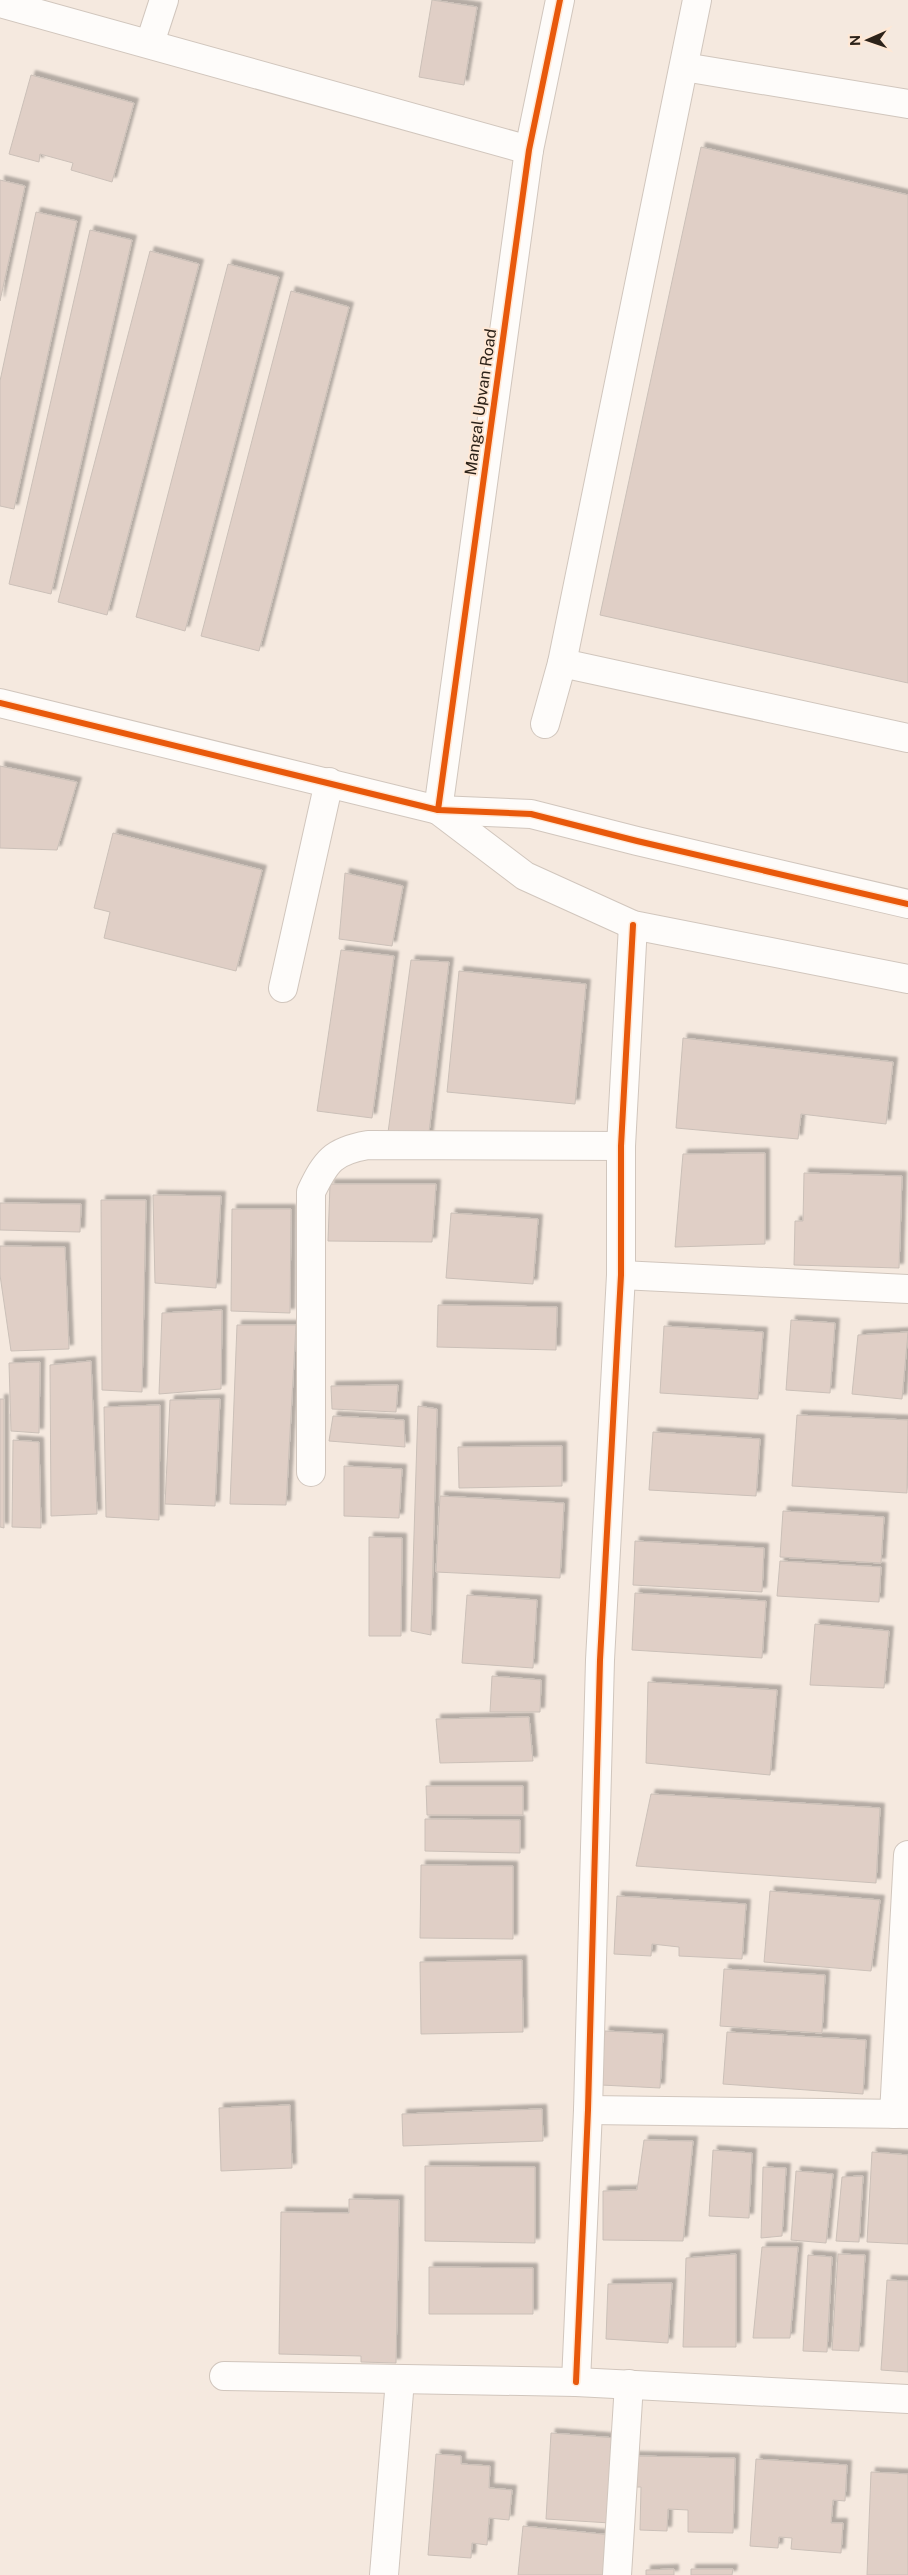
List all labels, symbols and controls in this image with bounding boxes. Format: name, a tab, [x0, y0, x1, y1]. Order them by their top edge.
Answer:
north arrow	[843, 15, 893, 65]
text: N	[847, 35, 863, 46]
street label: Mangal Upvan Road	[461, 328, 500, 477]

